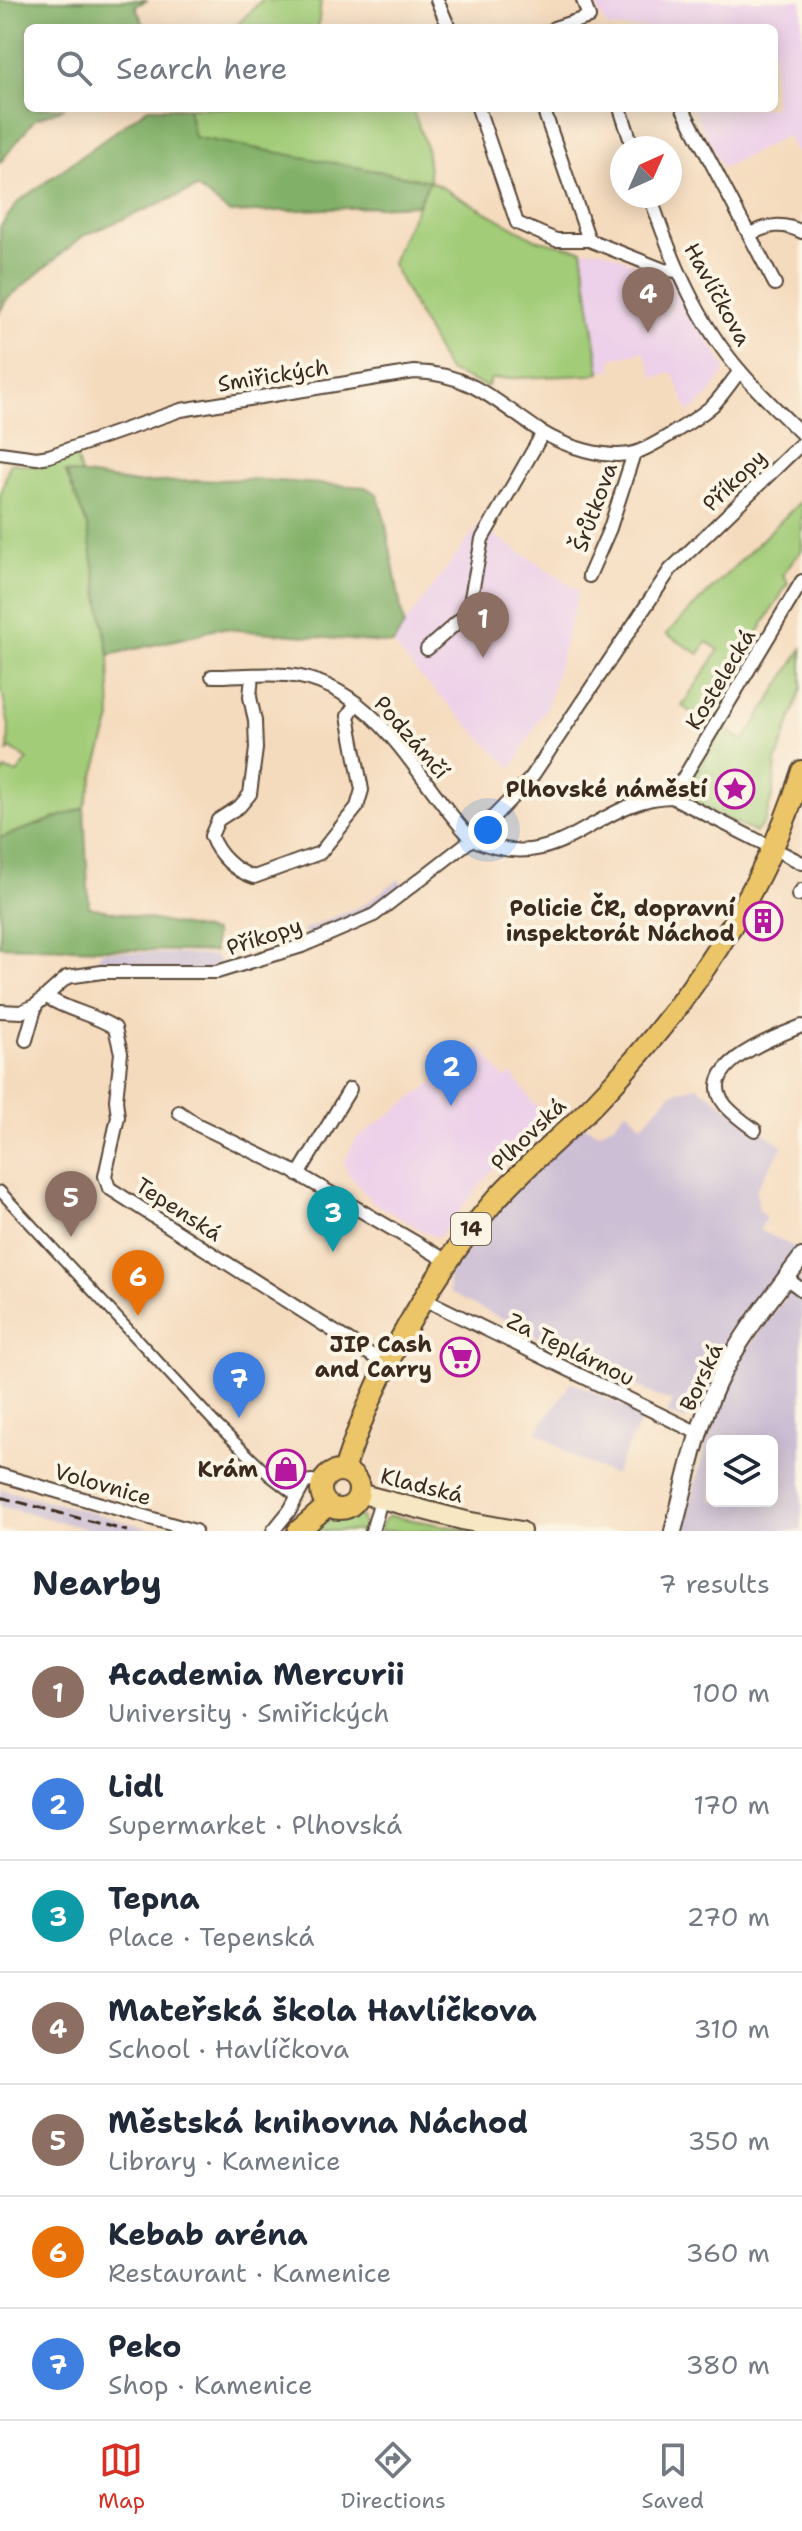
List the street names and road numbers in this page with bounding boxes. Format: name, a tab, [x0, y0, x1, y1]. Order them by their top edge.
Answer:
street label: Havlíčkova	[677, 237, 758, 351]
street label: Smiřických	[216, 352, 331, 399]
street label: Příkopy	[696, 443, 772, 518]
street label: Šrůtkova	[565, 458, 624, 556]
street label: Kostelecká	[679, 623, 762, 735]
street label: Podzámčí	[367, 690, 456, 785]
street label: Příkopy	[223, 911, 306, 962]
street label: Plhovská	[485, 1091, 572, 1177]
street label: Tepenská	[130, 1171, 228, 1248]
road number: 14	[451, 1213, 491, 1245]
street label: Za Teplárnou	[502, 1306, 639, 1393]
street label: Borská	[673, 1338, 730, 1416]
street label: Volovnice	[51, 1457, 155, 1512]
street label: Kladská	[378, 1461, 466, 1510]

